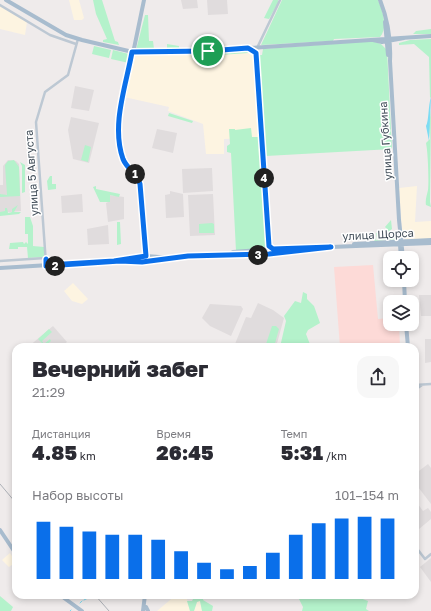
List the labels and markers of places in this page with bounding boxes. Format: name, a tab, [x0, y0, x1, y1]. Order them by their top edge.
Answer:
pin	[191, 34, 225, 68]
pin: 1	[125, 164, 145, 184]
pin: 4	[254, 168, 274, 188]
pin: 3	[248, 245, 268, 265]
pin: 2	[45, 256, 65, 276]

